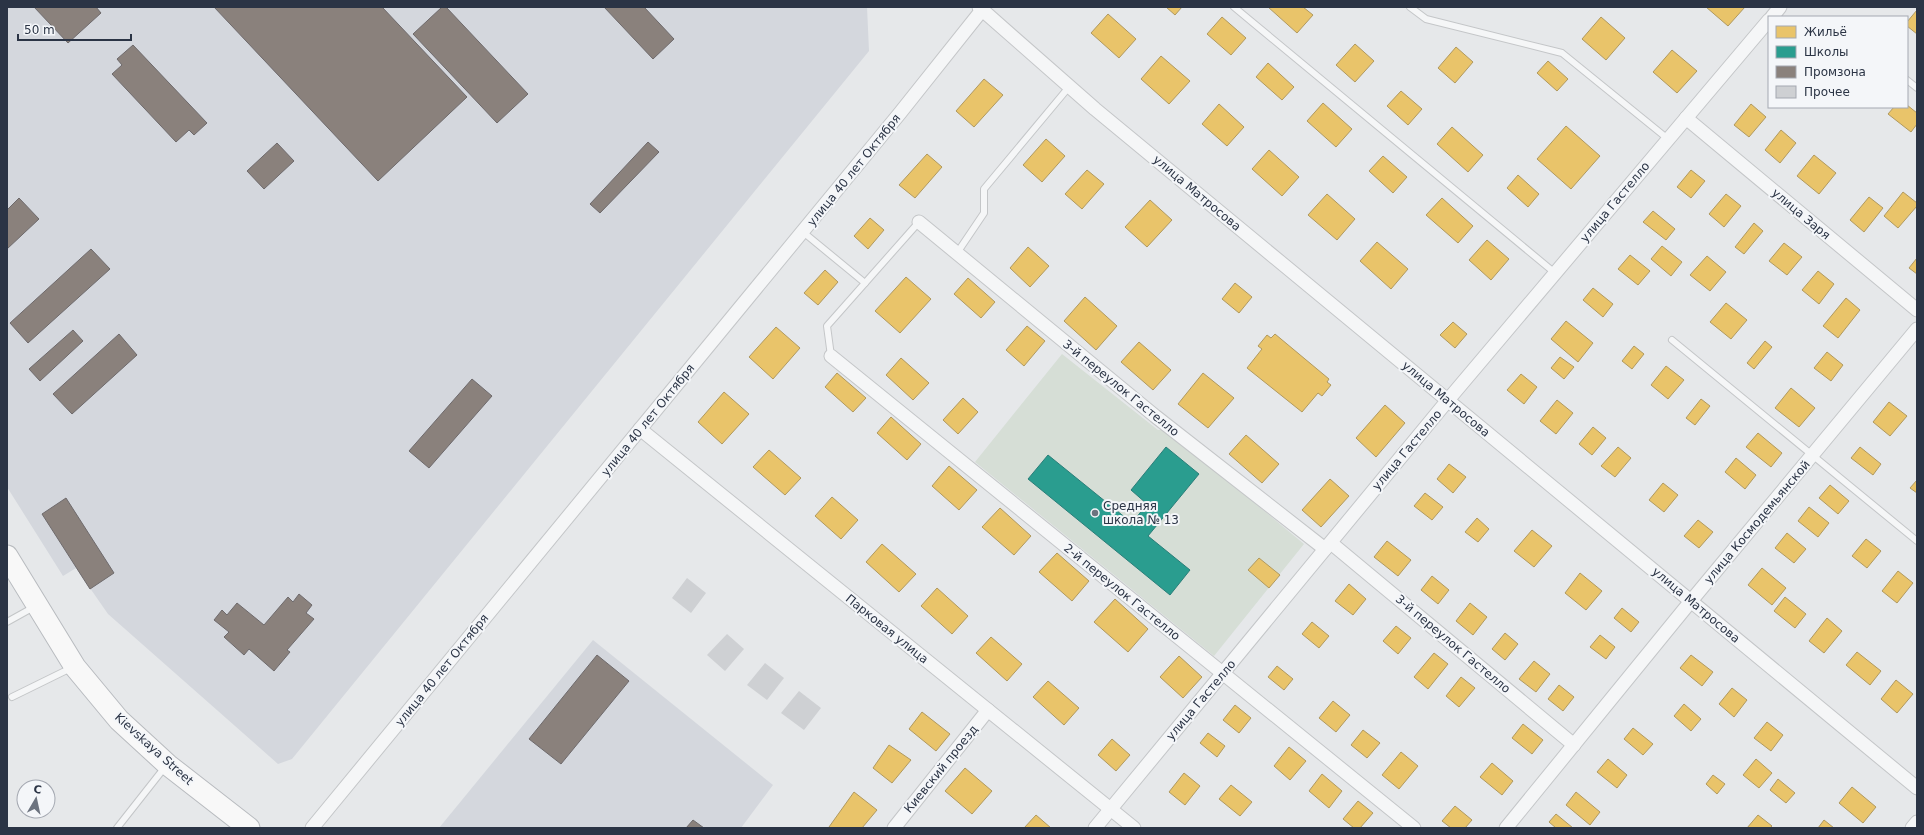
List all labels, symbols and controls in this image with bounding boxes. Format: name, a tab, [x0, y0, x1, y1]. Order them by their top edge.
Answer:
scale bar	[18, 16, 131, 42]
legend	[1768, 16, 1908, 108]
text: 50 m	[24, 23, 55, 37]
text: Жильё	[1804, 25, 1847, 39]
text: Школы	[1804, 45, 1849, 59]
text: Промзона	[1804, 65, 1866, 79]
text: Прочее	[1804, 85, 1850, 99]
street label: улица 40 лет Октября	[805, 111, 903, 229]
street label: улица Матросова	[1150, 152, 1244, 234]
street label: улица Гастелло	[1577, 159, 1653, 245]
street label: улица Заря	[1769, 186, 1833, 242]
street label: 3-й переулок Гастелло	[1060, 337, 1182, 439]
street label: улица Матросова	[1399, 358, 1493, 440]
street label: улица 40 лет Октября	[599, 361, 697, 479]
street label: улица Гастелло	[1369, 407, 1445, 493]
street label: улица Космодемьянской	[1701, 458, 1813, 586]
place label: Средняя школа № 13	[1103, 499, 1179, 527]
marker: Средняя школа № 13	[1090, 508, 1100, 518]
street label: 2-й переулок Гастелло	[1061, 541, 1183, 643]
street label: улица Матросова	[1649, 564, 1743, 646]
street label: Парковая улица	[843, 591, 931, 667]
street label: 3-й переулок Гастелло	[1393, 592, 1513, 696]
street label: улица 40 лет Октября	[393, 611, 491, 729]
street label: улица Гастелло	[1163, 657, 1239, 743]
street label: Kievskaya Street	[112, 710, 196, 788]
street label: Киевский проезд	[901, 722, 981, 816]
north arrow	[16, 779, 56, 819]
text: С	[32, 783, 42, 797]

